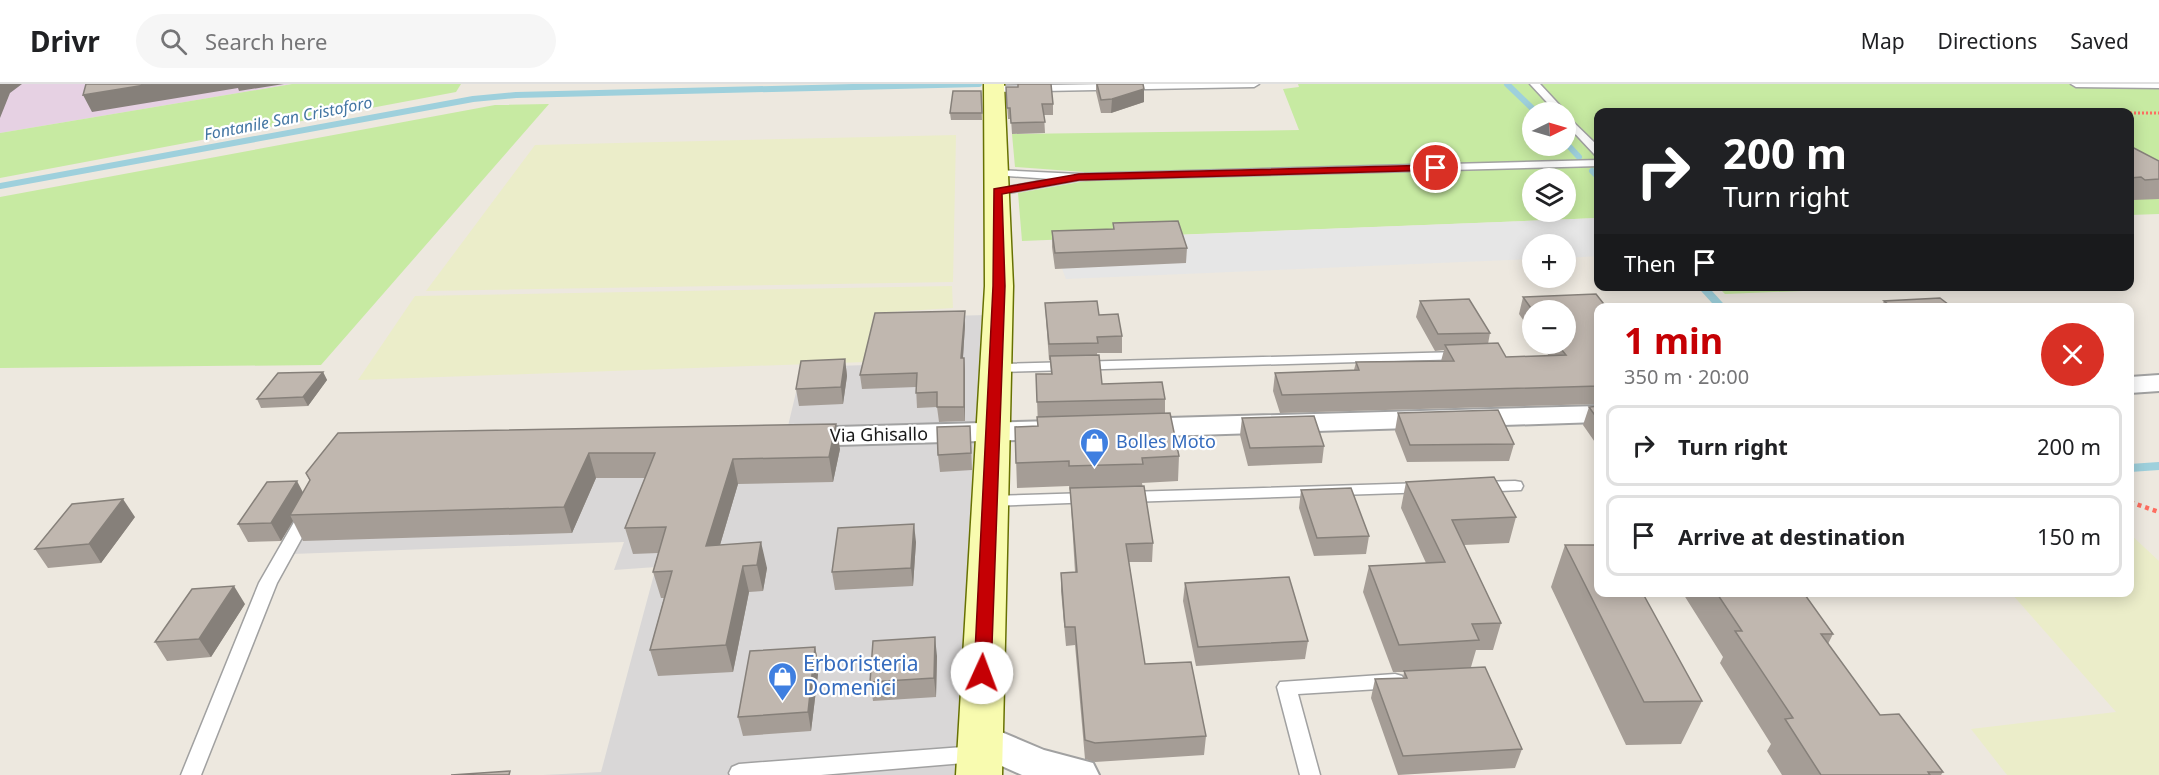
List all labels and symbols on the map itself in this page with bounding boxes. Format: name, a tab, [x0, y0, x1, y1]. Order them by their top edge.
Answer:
water label: Fontanile San Cristoforo	[202, 91, 374, 145]
north arrow	[1522, 102, 1576, 156]
pin	[1410, 142, 1461, 193]
street label: Via Ghisallo	[830, 421, 928, 447]
shop icon: Bolles Moto	[1079, 426, 1111, 468]
place label: Bolles Moto	[1116, 429, 1216, 453]
position arrow	[950, 641, 1014, 705]
place label: Erboristeria Domenici	[803, 649, 918, 701]
shop icon: Erboristeria Domenici	[766, 660, 798, 702]

